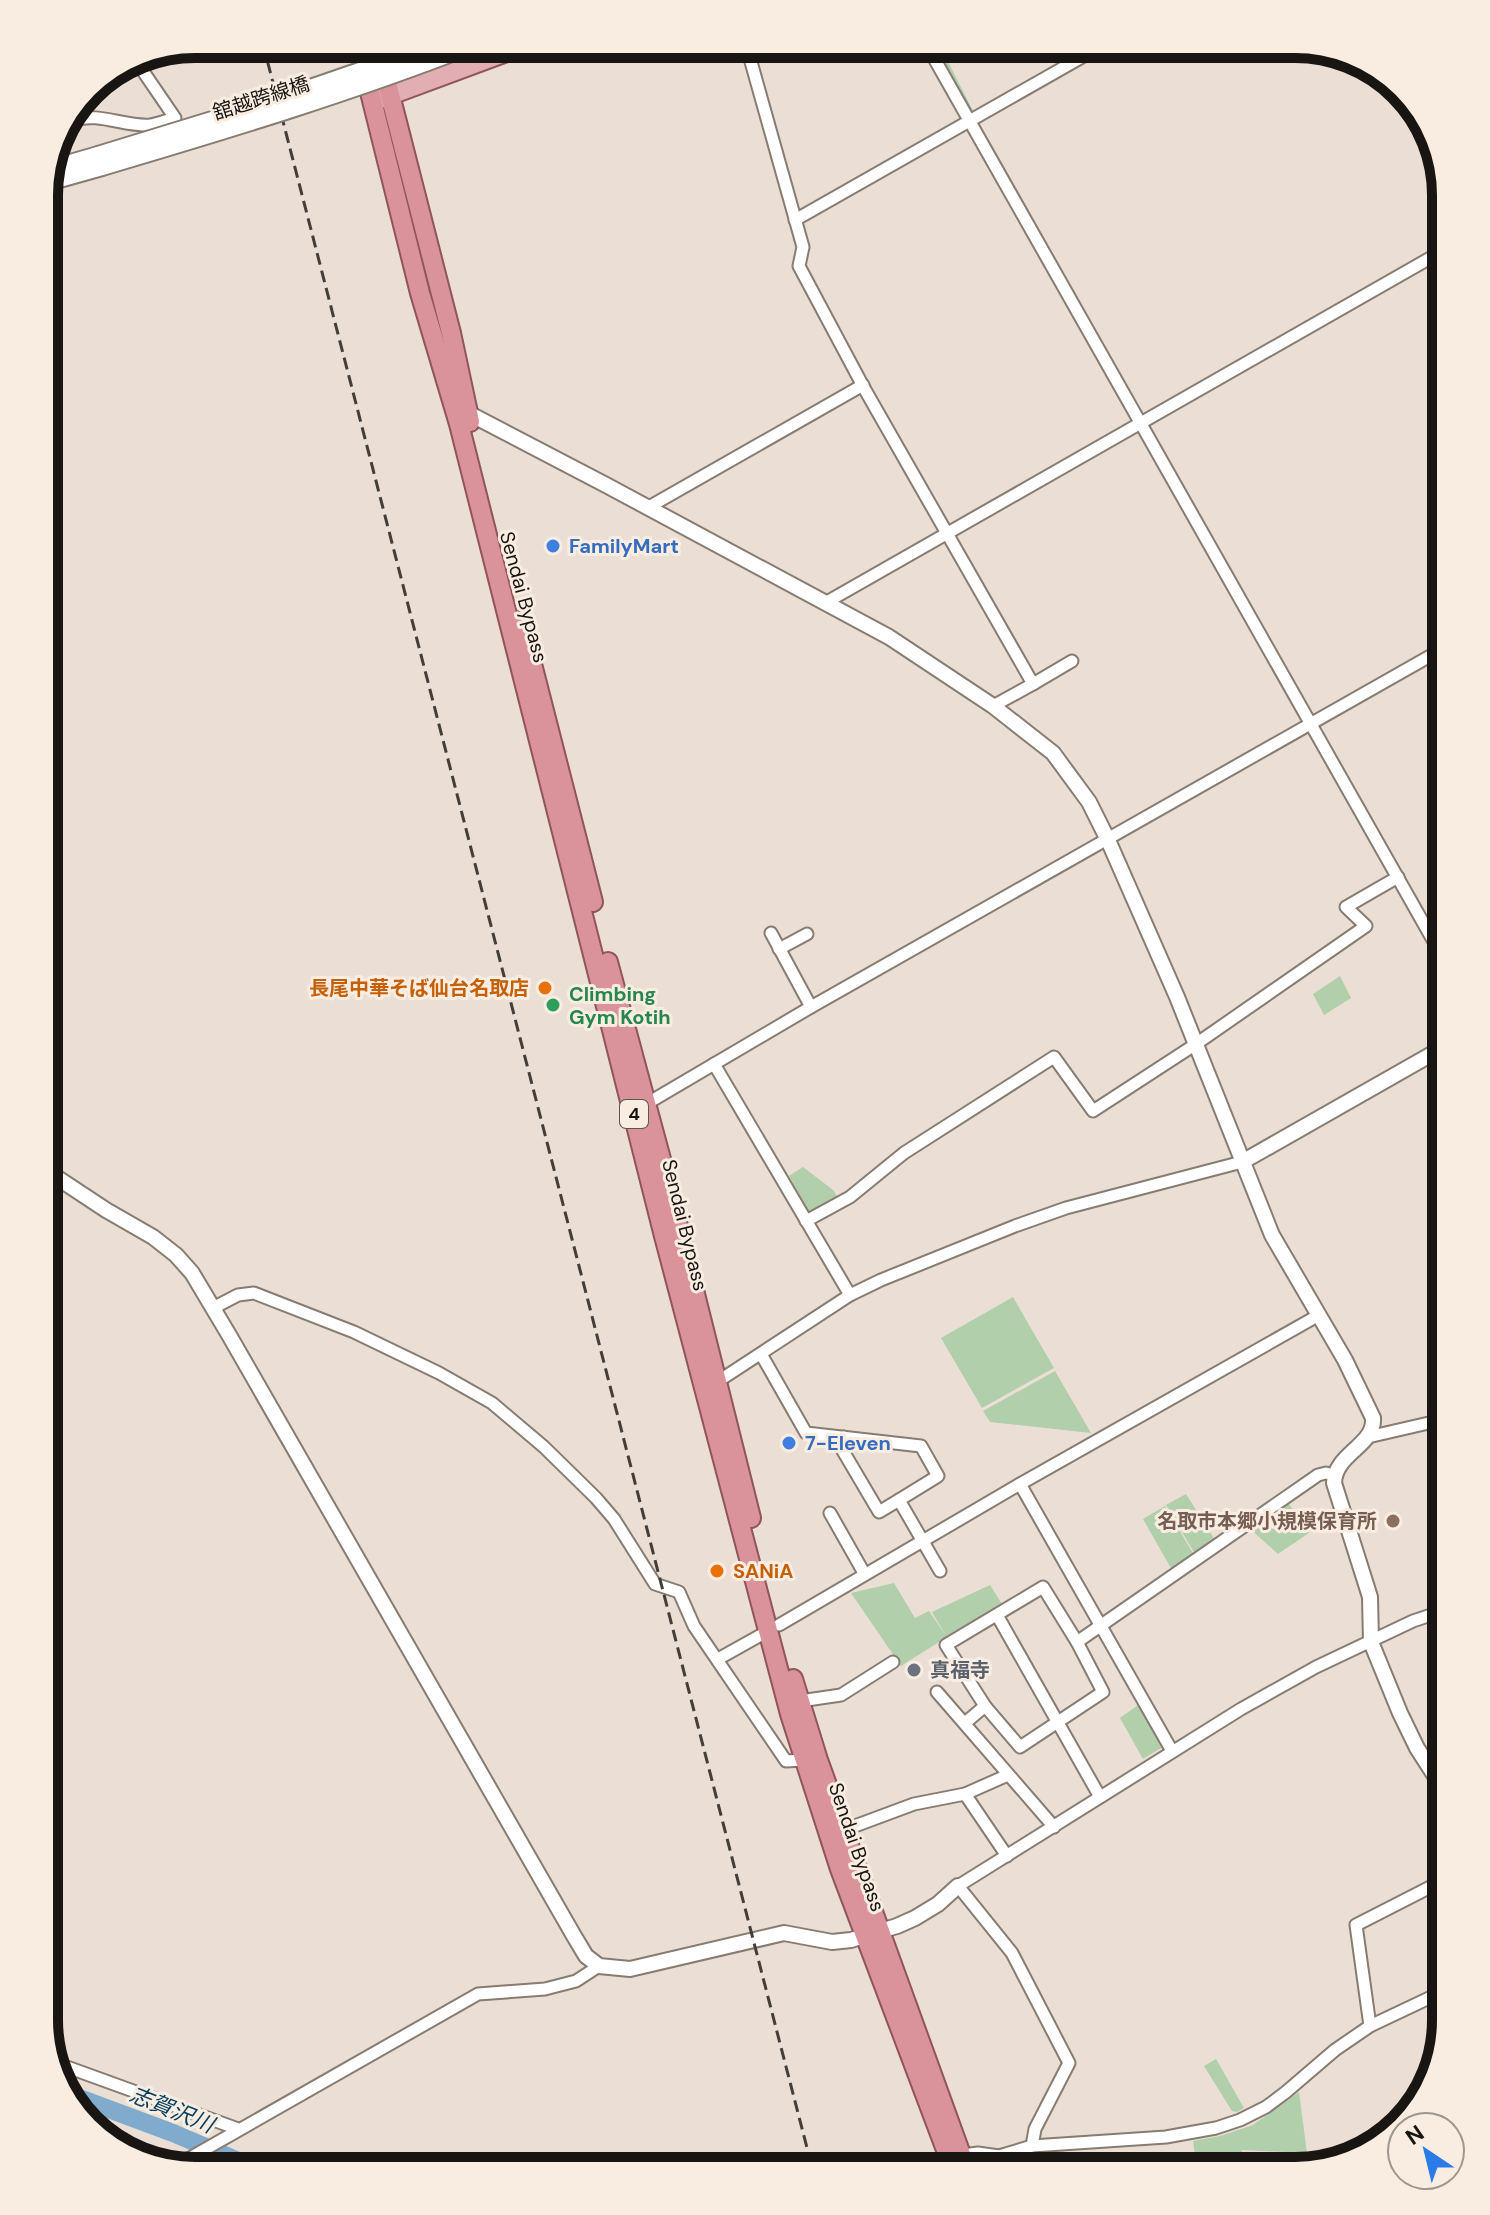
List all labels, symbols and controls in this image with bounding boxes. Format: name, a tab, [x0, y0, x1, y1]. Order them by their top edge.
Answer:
street label: 舘越跨線橋	[209, 70, 313, 126]
street label: Sendai Bypass	[494, 529, 554, 665]
place label: FamilyMart	[569, 533, 679, 559]
marker: FamilyMart	[544, 537, 562, 555]
place label: 長尾中華そば仙台名取店	[309, 975, 529, 1001]
marker: 長尾中華そば仙台名取店	[536, 979, 554, 997]
place label: Climbing Gym Kotih	[569, 981, 671, 1030]
marker: Climbing Gym Kotih	[544, 996, 562, 1014]
road number: 4	[620, 1100, 648, 1128]
street label: Sendai Bypass	[656, 1157, 714, 1293]
place label: 7-Eleven	[805, 1430, 891, 1456]
marker: 7-Eleven	[780, 1434, 798, 1452]
place label: 名取市本郷小規模保育所	[1157, 1508, 1377, 1534]
marker: 名取市本郷小規模保育所	[1384, 1512, 1402, 1530]
place label: SANiA	[733, 1558, 794, 1584]
marker: SANiA	[708, 1562, 726, 1580]
place label: 真福寺	[930, 1657, 990, 1683]
marker: 真福寺	[905, 1661, 923, 1679]
street label: Sendai Bypass	[823, 1779, 891, 1915]
water label: 志賀沢川	[126, 2080, 220, 2140]
north arrow	[1386, 2111, 1466, 2191]
text: N	[1400, 2119, 1430, 2152]

